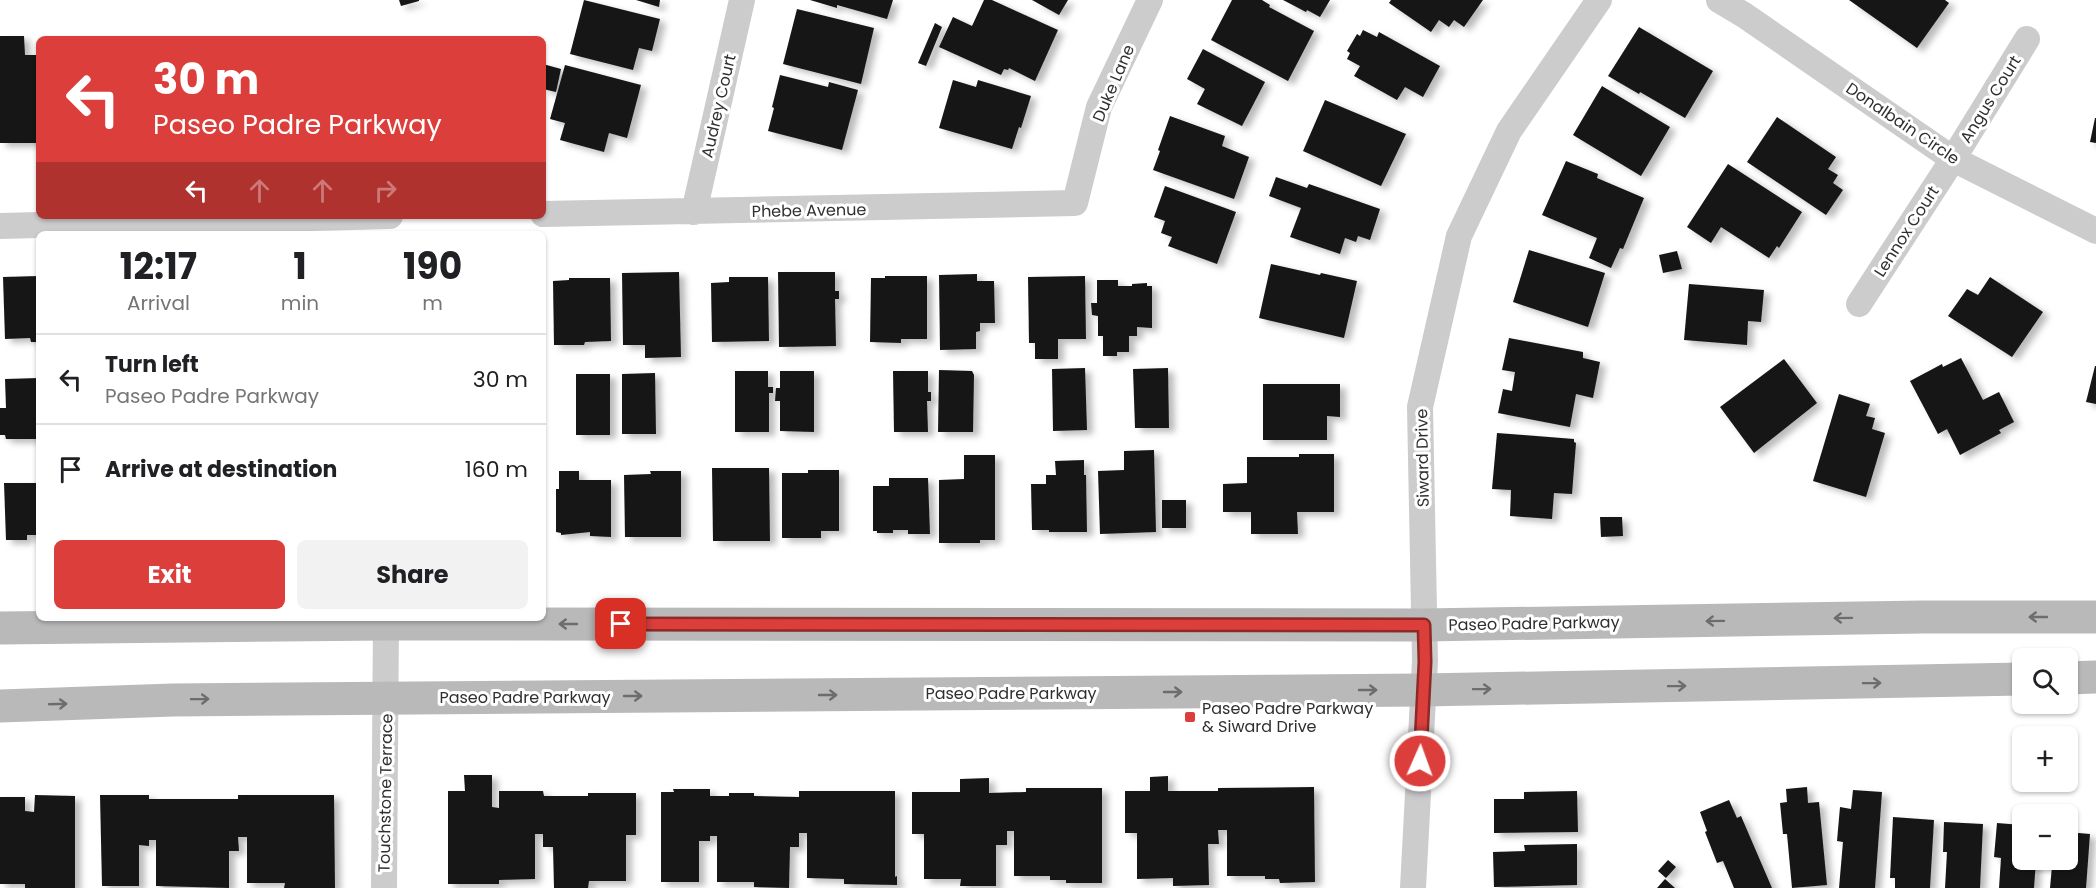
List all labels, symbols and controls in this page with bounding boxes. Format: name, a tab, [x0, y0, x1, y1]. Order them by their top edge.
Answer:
street label: Duke Lane	[1087, 41, 1140, 125]
text: 30 m	[153, 50, 259, 109]
street label: Angus Court	[1954, 51, 2027, 147]
street label: Audrey Court	[695, 52, 742, 160]
icon: left	[54, 60, 132, 138]
street label: Donalbain Circle	[1841, 77, 1964, 170]
text: Paseo Padre Parkway	[153, 106, 442, 143]
icon: left	[180, 174, 213, 207]
icon: ahead	[243, 174, 276, 207]
icon: ahead	[306, 174, 339, 207]
icon: right	[369, 174, 402, 207]
street label: Lennox Court	[1868, 181, 1945, 281]
street label: Phebe Avenue	[752, 198, 867, 223]
text: 12:17	[120, 241, 197, 292]
text: 1	[293, 241, 307, 292]
text: 190	[403, 241, 462, 292]
text: Arrival	[127, 289, 190, 317]
text: min	[281, 289, 319, 317]
text: m	[422, 289, 443, 317]
text: Turn left	[105, 349, 199, 380]
icon: left	[54, 363, 87, 396]
text: 30 m	[473, 364, 528, 395]
text: Paseo Padre Parkway	[105, 382, 319, 410]
street label: Siward Drive	[1410, 409, 1435, 507]
icon: arrive	[54, 453, 87, 486]
text: Arrive at destination	[105, 454, 337, 485]
text: 160 m	[465, 454, 528, 485]
button: Exit	[54, 540, 285, 609]
button: Share	[297, 540, 528, 609]
pin	[595, 598, 646, 649]
icon: arrive	[604, 607, 637, 640]
street label: Paseo Padre Parkway	[1448, 611, 1620, 636]
one-way arrow	[2028, 611, 2048, 623]
one-way arrow	[1833, 613, 1853, 624]
one-way arrow	[1705, 615, 1725, 626]
one-way arrow	[558, 618, 578, 630]
map controls	[2012, 648, 2078, 870]
button: search	[2012, 648, 2078, 714]
one-way arrow	[1861, 677, 1881, 689]
one-way arrow	[1666, 680, 1686, 692]
street label: Paseo Padre Parkway	[925, 682, 1097, 705]
one-way arrow	[1471, 683, 1491, 695]
one-way arrow	[1357, 685, 1377, 696]
street label: Paseo Padre Parkway	[439, 686, 611, 709]
one-way arrow	[1162, 686, 1182, 698]
one-way arrow	[818, 689, 838, 700]
one-way arrow	[623, 690, 643, 702]
one-way arrow	[190, 693, 210, 705]
place label: Paseo Padre Parkway & Siward Drive	[1202, 697, 1373, 738]
one-way arrow	[48, 698, 68, 709]
marker: Paseo Padre Parkway & Siward Drive	[1183, 710, 1197, 724]
street label: Touchstone Terrace	[373, 713, 398, 873]
button: +	[2012, 726, 2078, 792]
position arrow	[1388, 729, 1452, 793]
button: −	[2012, 804, 2078, 870]

